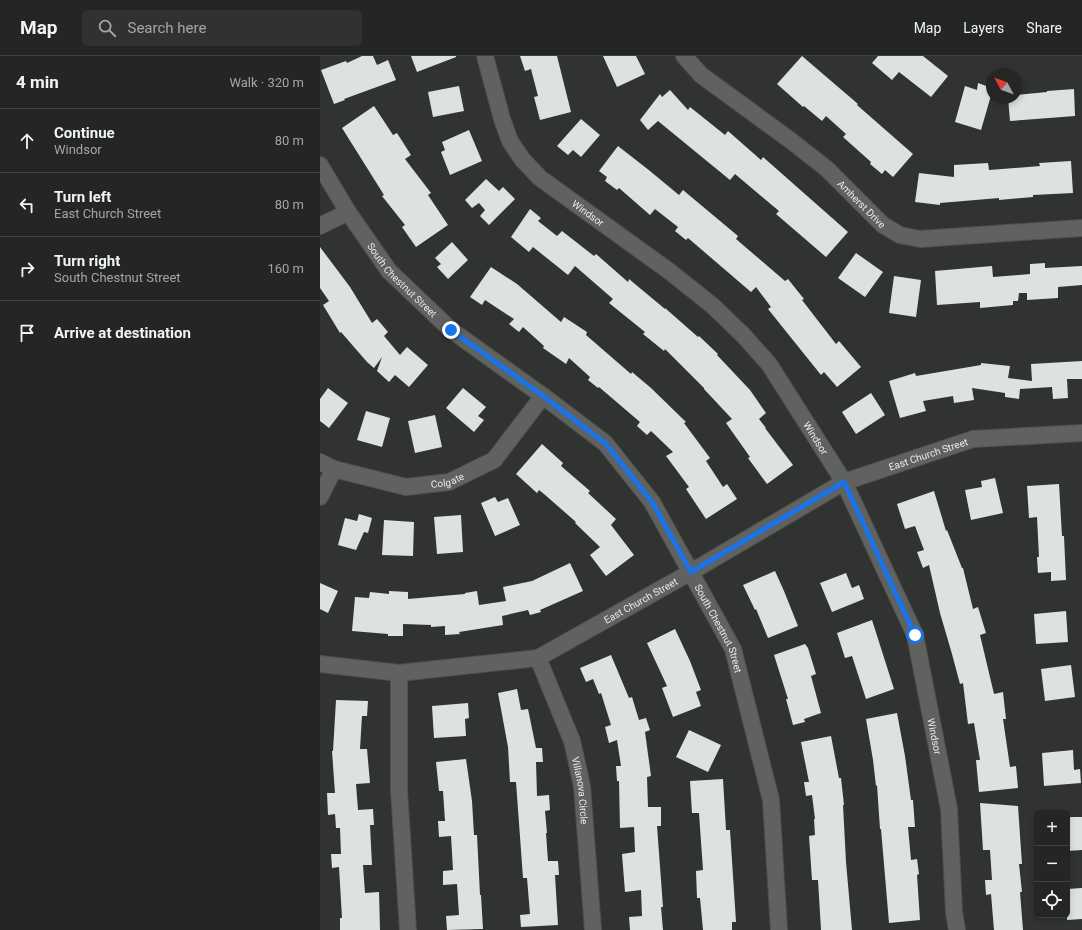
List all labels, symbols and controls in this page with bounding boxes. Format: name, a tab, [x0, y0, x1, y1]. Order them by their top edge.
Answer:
search box	[82, 10, 362, 46]
text: Map	[20, 16, 58, 39]
icon: search	[96, 17, 118, 39]
text: Search here	[128, 19, 206, 37]
text: Map	[914, 20, 941, 36]
text: Layers	[963, 20, 1004, 36]
text: Share	[1026, 20, 1062, 36]
north arrow	[986, 68, 1022, 104]
text: 4 min	[16, 72, 59, 92]
text: Walk · 320 m	[229, 75, 304, 90]
text: Continue	[54, 124, 115, 142]
icon: ahead	[16, 130, 38, 152]
text: 80 m	[275, 133, 304, 148]
text: Windsor	[54, 142, 102, 157]
street label: Amherst Drive	[835, 178, 888, 230]
text: Turn left	[54, 188, 111, 206]
icon: left	[16, 194, 38, 216]
text: 80 m	[275, 197, 304, 212]
street label: Windsor	[570, 198, 607, 229]
text: East Church Street	[54, 206, 161, 221]
street label: South Chestnut Street	[365, 241, 439, 320]
text: Turn right	[54, 252, 120, 270]
icon: right	[16, 258, 38, 280]
text: 160 m	[267, 261, 304, 276]
text: South Chestnut Street	[54, 270, 181, 285]
route end	[442, 321, 460, 339]
icon: arrive	[16, 322, 38, 344]
text: Arrive at destination	[54, 324, 191, 342]
street label: Windsor	[801, 420, 830, 457]
street label: East Church Street	[887, 436, 969, 473]
street label: Colgate	[430, 470, 466, 490]
street label: East Church Street	[602, 576, 680, 626]
street label: South Chestnut Street	[692, 582, 744, 674]
route start	[906, 626, 924, 644]
street label: Windsor	[925, 717, 943, 756]
street label: Villanova Circle	[570, 756, 590, 825]
map controls	[1034, 810, 1070, 918]
button: +	[1034, 810, 1070, 846]
button: −	[1034, 846, 1070, 882]
button: locate	[1034, 882, 1070, 918]

